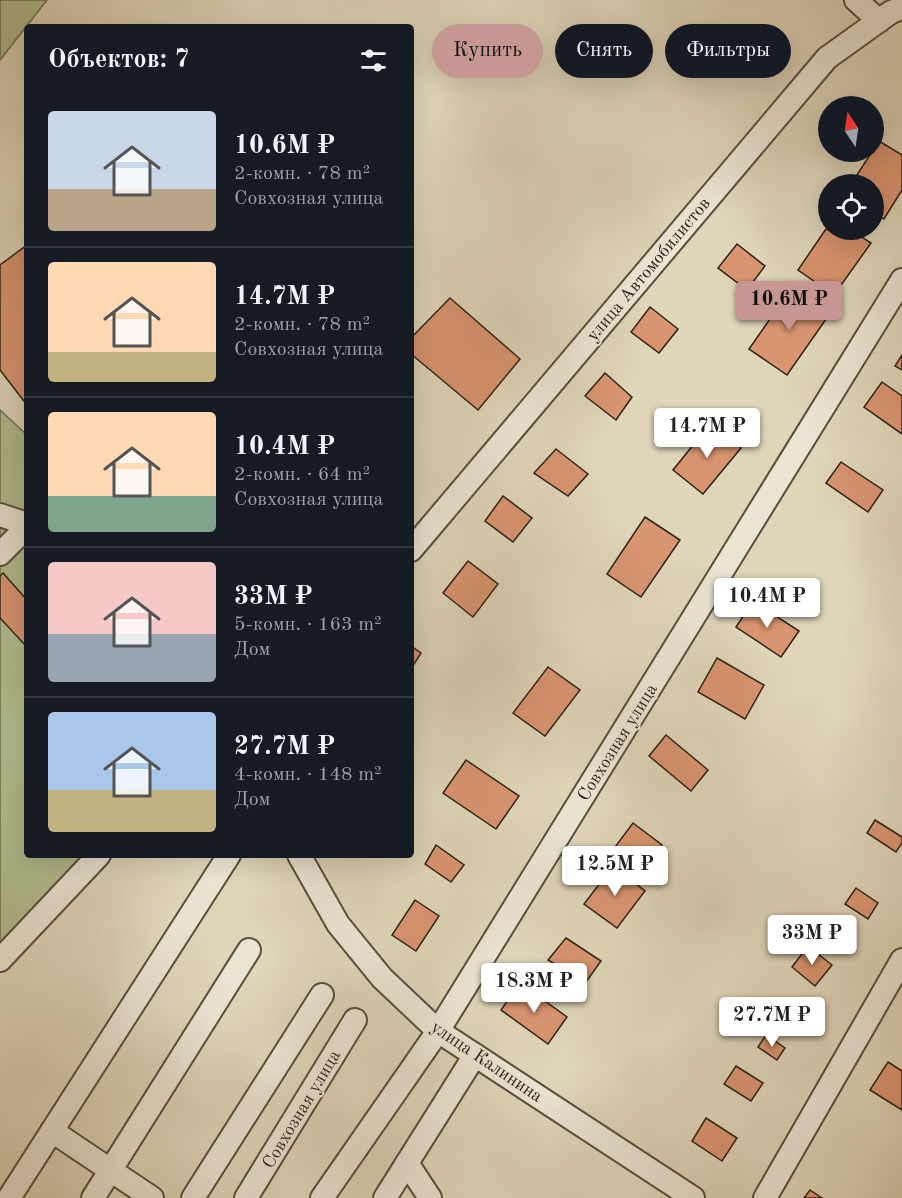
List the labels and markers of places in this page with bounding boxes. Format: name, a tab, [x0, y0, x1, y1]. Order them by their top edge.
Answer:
pin: 10.6M ₽	[734, 281, 844, 332]
pin: 14.7M ₽	[652, 408, 762, 459]
pin: 10.4M ₽	[712, 578, 822, 629]
pin: 12.5M ₽	[560, 846, 670, 897]
pin: 33M ₽	[770, 915, 854, 966]
pin: 18.3M ₽	[479, 963, 589, 1014]
pin: 27.7M ₽	[717, 997, 827, 1048]

